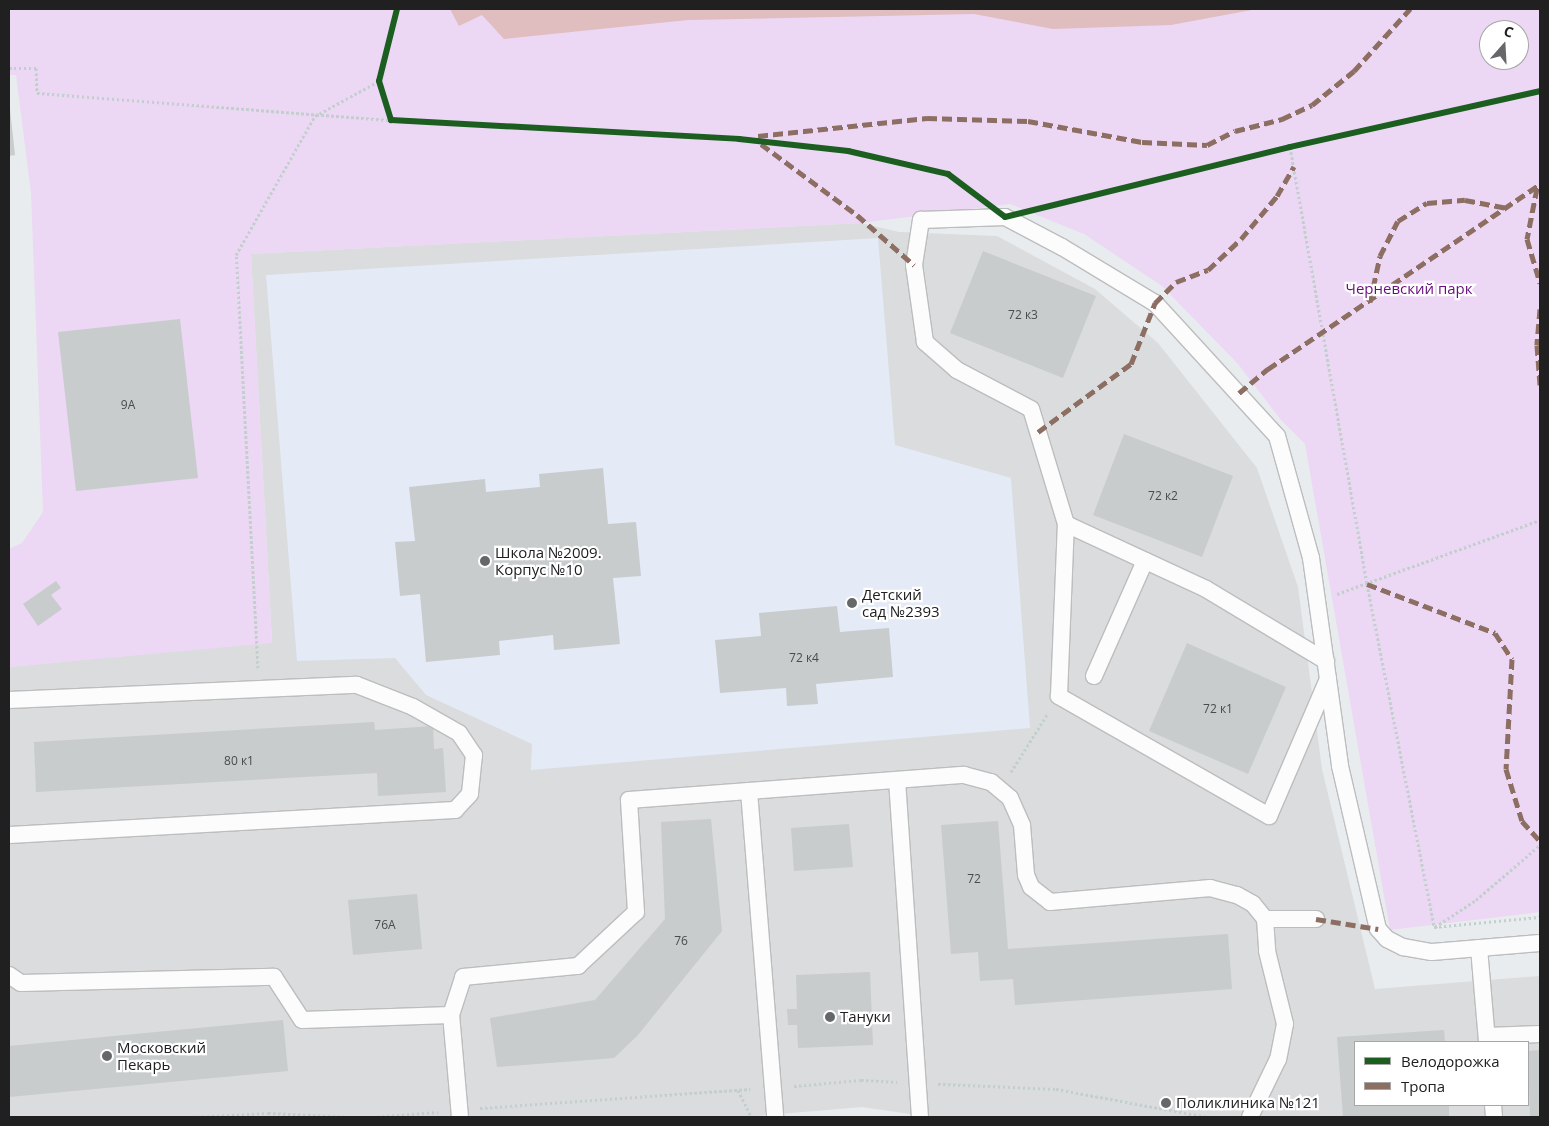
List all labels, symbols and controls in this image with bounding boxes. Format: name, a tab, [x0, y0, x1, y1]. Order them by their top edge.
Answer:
north arrow	[1479, 20, 1529, 70]
text: С	[1501, 21, 1516, 42]
park label: Черневский парк	[1346, 280, 1472, 298]
house number: 72 к3	[1008, 308, 1038, 322]
house number: 9А	[121, 398, 135, 412]
house number: 72 к2	[1148, 489, 1178, 503]
place label: Школа №2009. Корпус №10	[495, 543, 602, 578]
marker: Школа №2009. Корпус №10	[479, 555, 491, 567]
place label: Детский сад №2393	[862, 585, 940, 620]
marker: Детский сад №2393	[846, 597, 858, 609]
house number: 72 к4	[789, 651, 819, 665]
house number: 72 к1	[1203, 702, 1233, 716]
house number: 80 к1	[224, 754, 254, 768]
house number: 72	[967, 872, 981, 886]
house number: 76А	[374, 918, 396, 932]
house number: 76	[674, 934, 688, 948]
place label: Тануки	[840, 1008, 891, 1026]
marker: Тануки	[824, 1011, 836, 1023]
place label: Московский Пекарь	[117, 1038, 206, 1073]
legend	[1354, 1041, 1529, 1106]
marker: Московский Пекарь	[101, 1050, 113, 1062]
text: Велодорожка	[1401, 1051, 1500, 1071]
text: Тропа	[1401, 1076, 1445, 1096]
place label: Поликлиника №121	[1176, 1094, 1320, 1112]
marker: Поликлиника №121	[1160, 1097, 1172, 1109]

